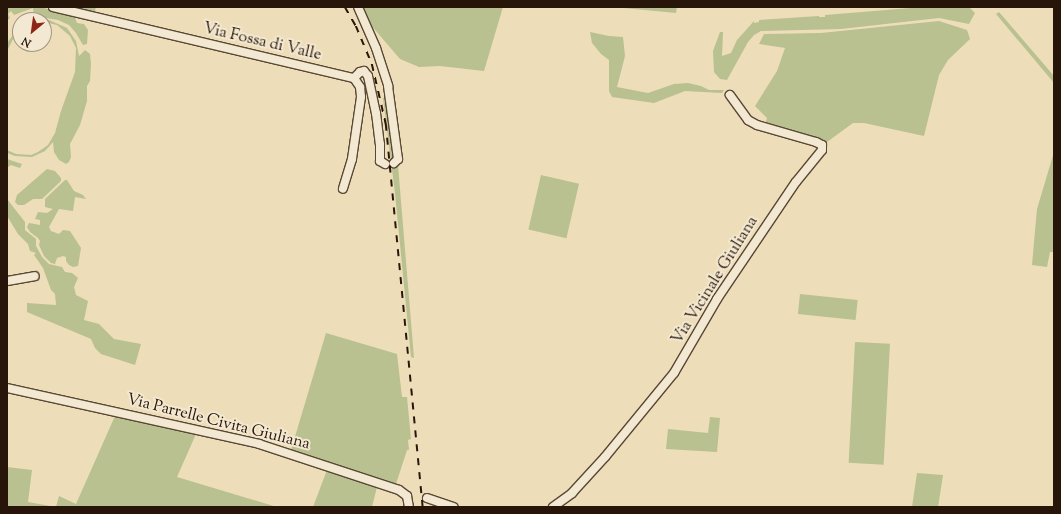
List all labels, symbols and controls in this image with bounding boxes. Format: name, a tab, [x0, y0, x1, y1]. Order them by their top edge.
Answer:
north arrow	[12, 12, 52, 52]
street label: Via Fossa di Valle	[201, 20, 323, 66]
text: N	[19, 32, 34, 51]
street label: Via Vicinale Giuliana	[669, 213, 763, 349]
street label: Via Parrelle Civita Giuliana	[124, 391, 312, 455]

